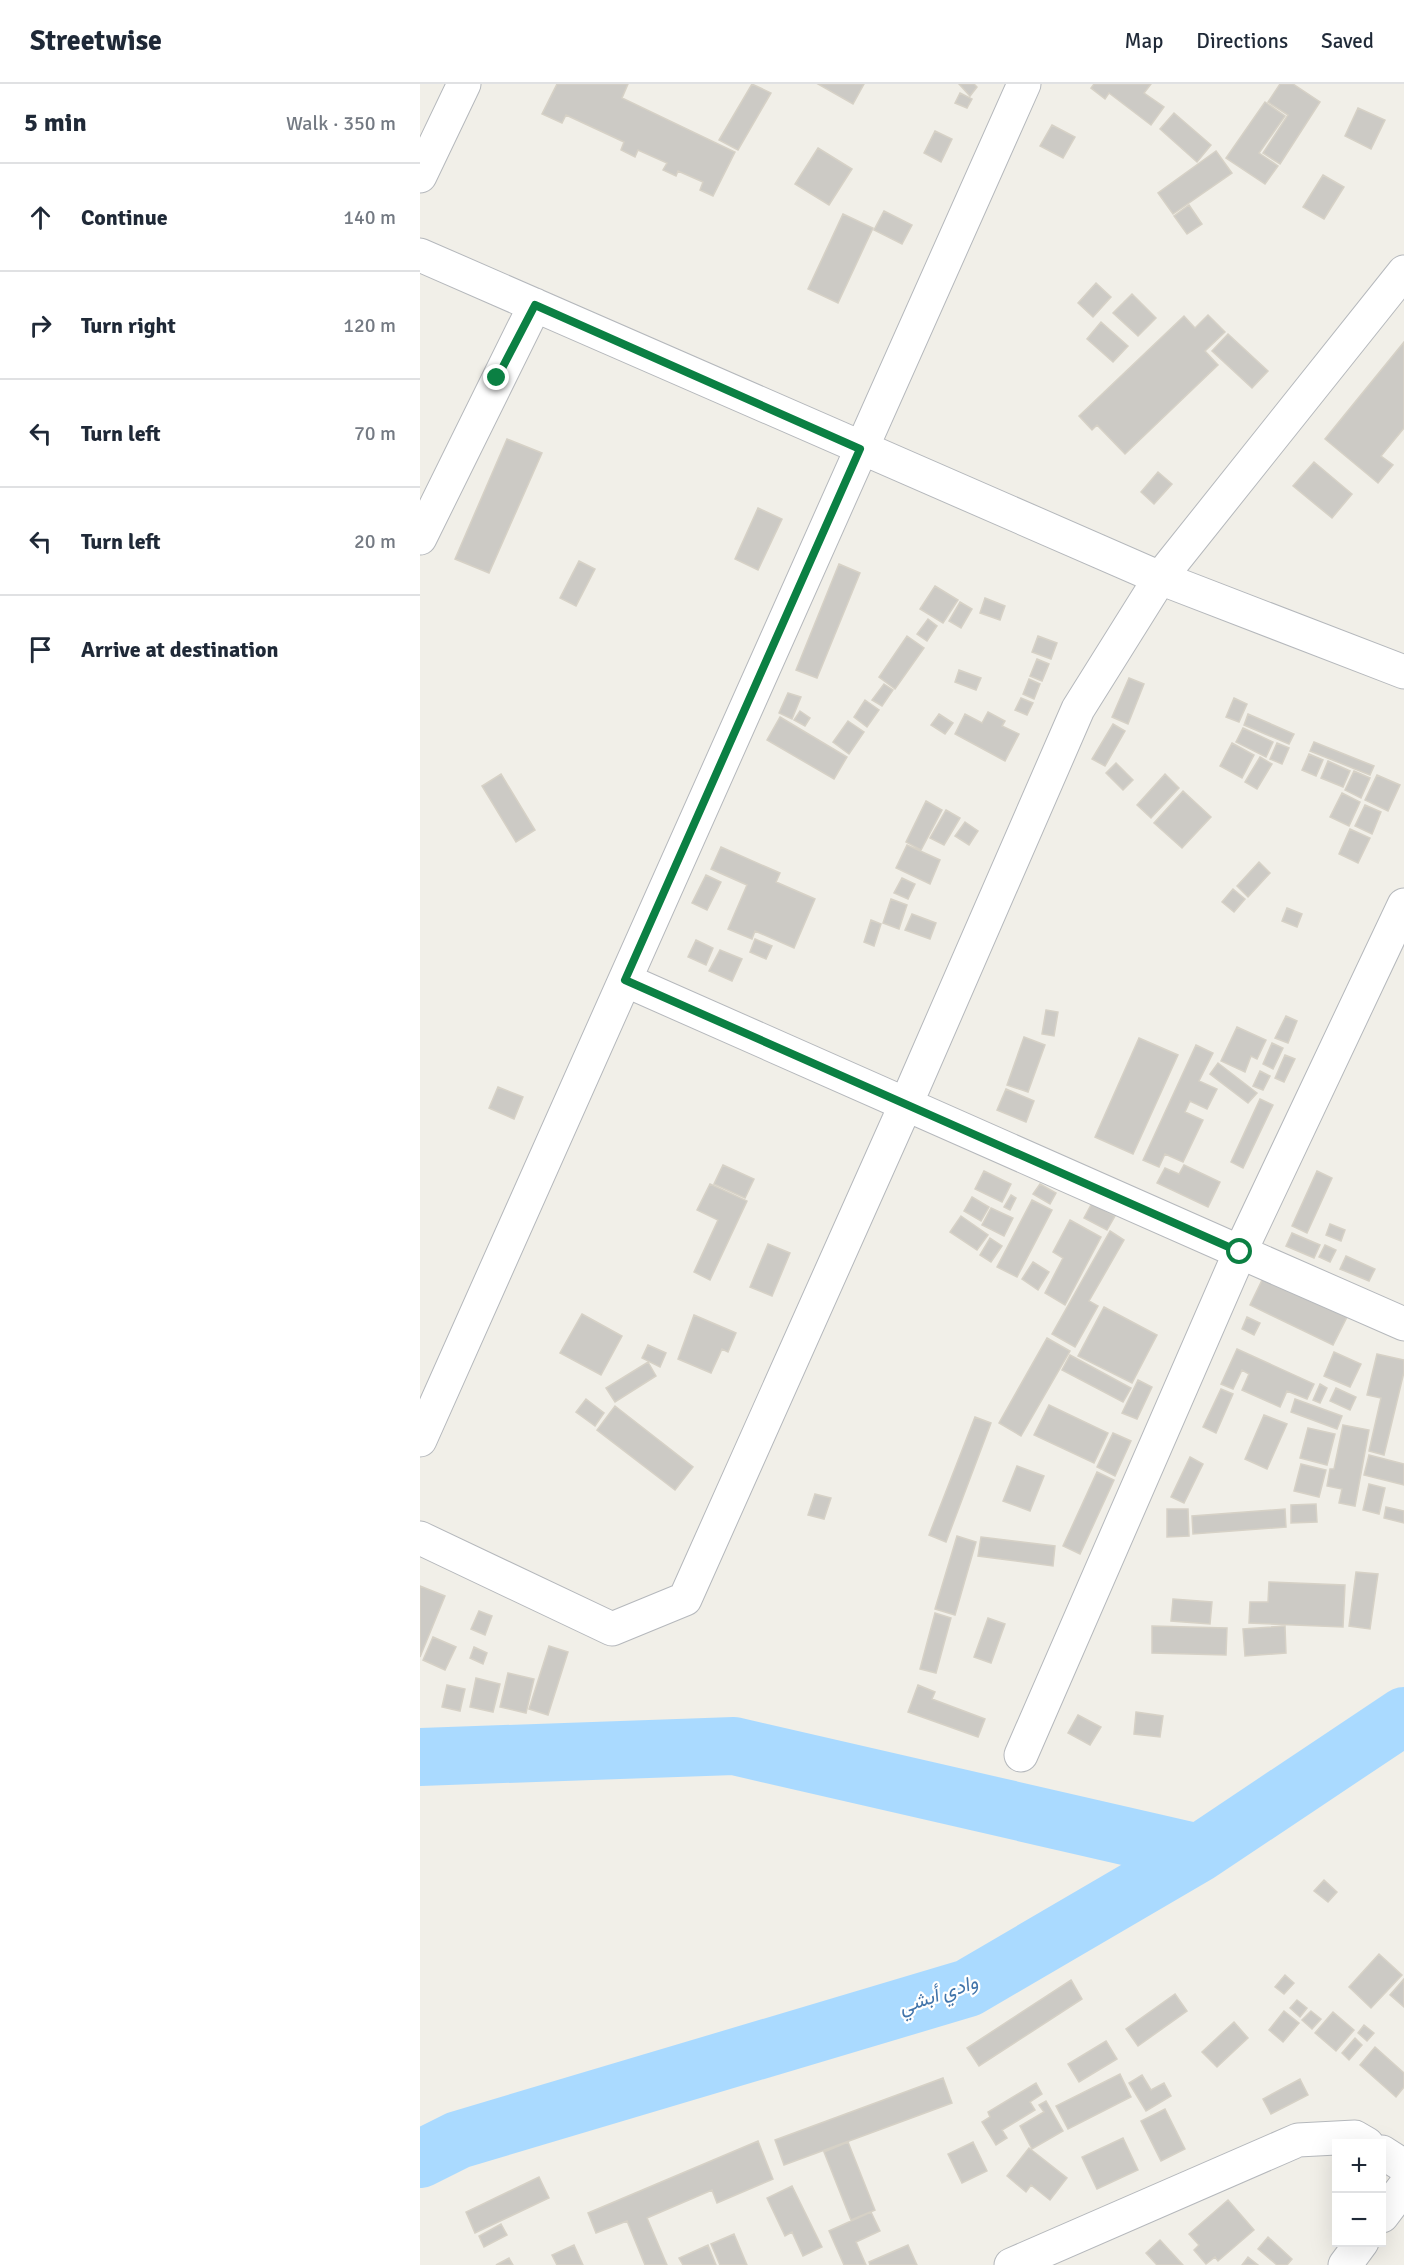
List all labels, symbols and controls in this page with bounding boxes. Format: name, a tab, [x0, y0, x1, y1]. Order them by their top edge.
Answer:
text: Streetwise	[30, 24, 162, 58]
text: Map	[1125, 28, 1163, 54]
text: Directions	[1196, 28, 1288, 54]
text: Saved	[1321, 28, 1374, 54]
text: 5 min	[24, 107, 87, 139]
text: Walk · 350 m	[286, 111, 396, 136]
icon: ahead	[24, 201, 57, 234]
text: Continue	[81, 204, 168, 231]
text: 140 m	[343, 205, 396, 230]
icon: right	[24, 309, 57, 342]
text: Turn right	[81, 312, 176, 339]
text: 120 m	[343, 313, 396, 338]
route end	[483, 364, 509, 390]
icon: left	[24, 417, 57, 450]
text: Turn left	[81, 420, 161, 447]
text: 70 m	[354, 421, 396, 446]
icon: left	[24, 525, 57, 558]
text: Turn left	[81, 528, 161, 555]
text: 20 m	[354, 529, 396, 554]
icon: arrive	[24, 633, 57, 666]
text: Arrive at destination	[81, 636, 278, 663]
route start	[1226, 1238, 1252, 1264]
water label: وادي أبشي	[895, 1969, 982, 2023]
map controls	[1332, 2139, 1386, 2247]
button: +	[1332, 2139, 1386, 2193]
button: −	[1332, 2193, 1386, 2247]

